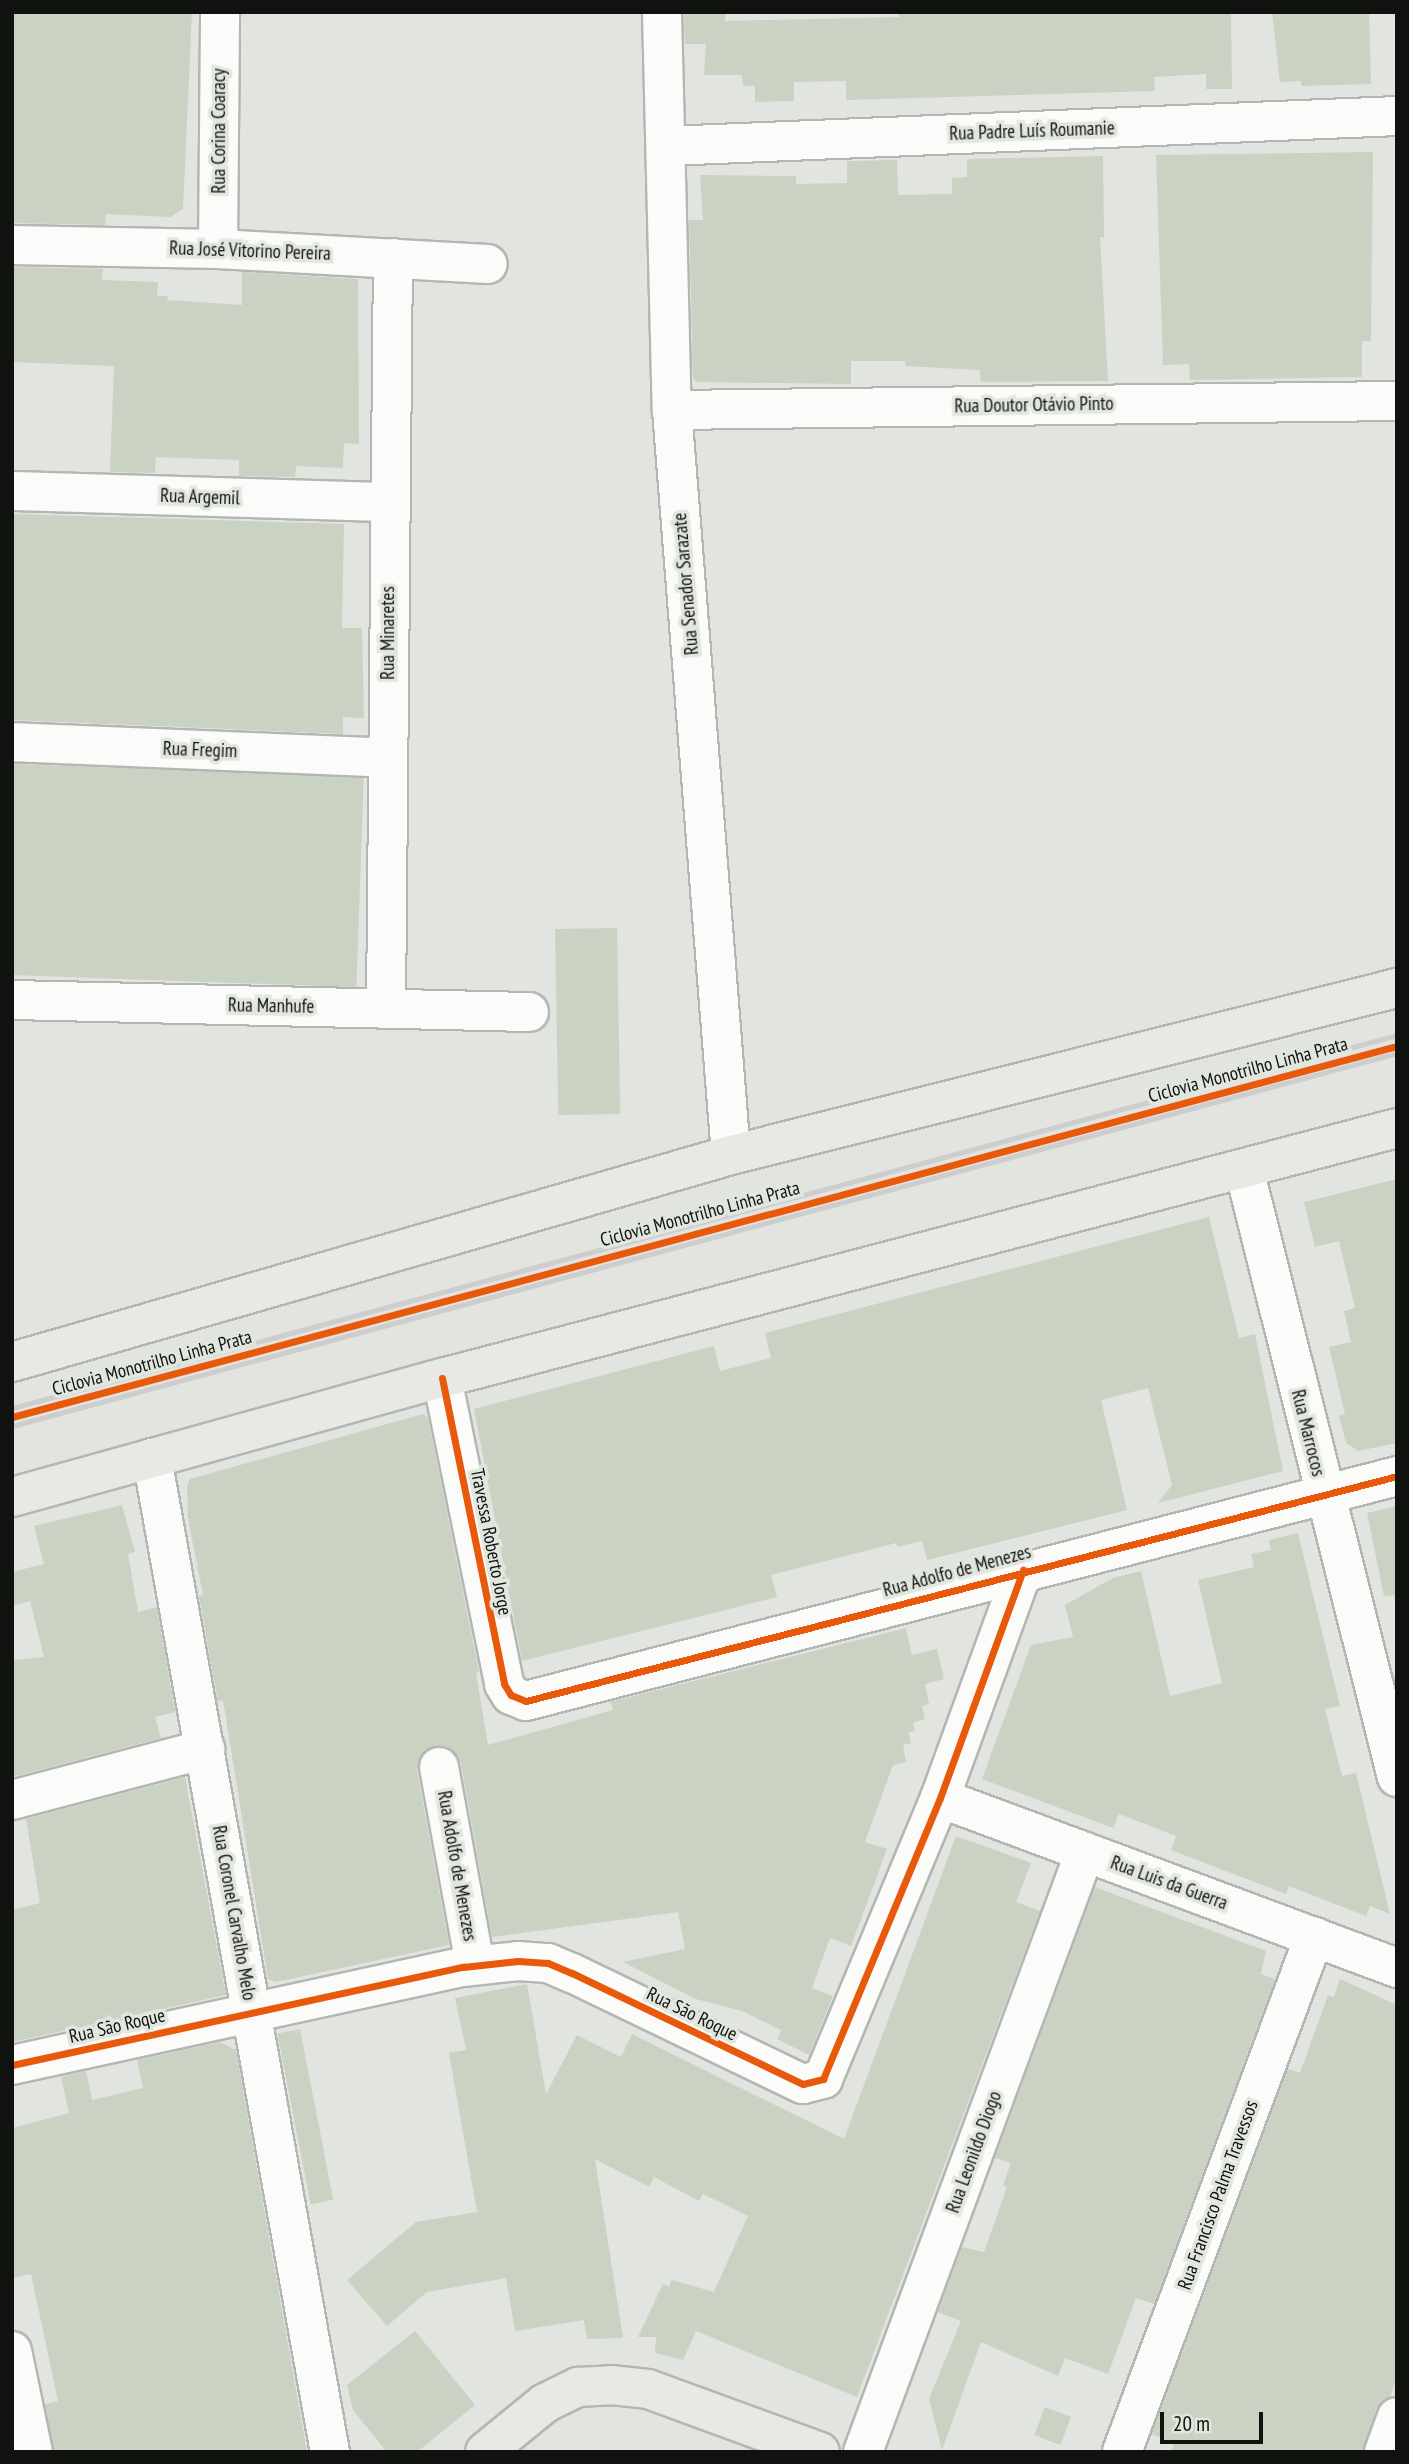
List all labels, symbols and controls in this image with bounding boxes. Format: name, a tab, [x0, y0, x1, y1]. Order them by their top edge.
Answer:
street label: Rua Corina Coaracy	[208, 68, 230, 194]
street label: Rua Padre Luís Roumanie	[949, 117, 1115, 145]
street label: Rua José Vitorino Pereira	[169, 237, 331, 265]
street label: Rua Doutor Otávio Pinto	[954, 392, 1114, 418]
street label: Rua Argemil	[160, 484, 240, 510]
street label: Rua Senador Sarazate	[668, 512, 704, 656]
street label: Rua Minaretes	[377, 586, 399, 680]
street label: Rua Fregim	[162, 737, 238, 763]
street label: Rua Manhufe	[228, 994, 314, 1018]
street label: Ciclovia Monotrilho Linha Prata	[1146, 1032, 1350, 1108]
street label: Ciclovia Monotrilho Linha Prata	[598, 1176, 802, 1252]
street label: Ciclovia Monotrilho Linha Prata	[50, 1325, 254, 1401]
street label: Rua Marrocos	[1286, 1387, 1330, 1479]
street label: Travessa Roberto Jorge	[466, 1467, 516, 1617]
street label: Rua Adolfo de Menezes	[880, 1540, 1034, 1602]
street label: Rua Adolfo de Menezes	[433, 1789, 481, 1943]
street label: Rua Coronel Carvalho Melo	[207, 1824, 261, 2002]
street label: Rua Luis da Guerra	[1107, 1851, 1231, 1915]
street label: Rua São Roque	[643, 1982, 741, 2046]
street label: Rua São Roque	[67, 2004, 167, 2048]
street label: Rua Leonildo Diogo	[941, 2088, 1007, 2216]
street label: Rua Francisco Palma Travessos	[1173, 2097, 1263, 2293]
scale bar	[1164, 2398, 1267, 2442]
text: 20 m	[1173, 2410, 1210, 2437]

